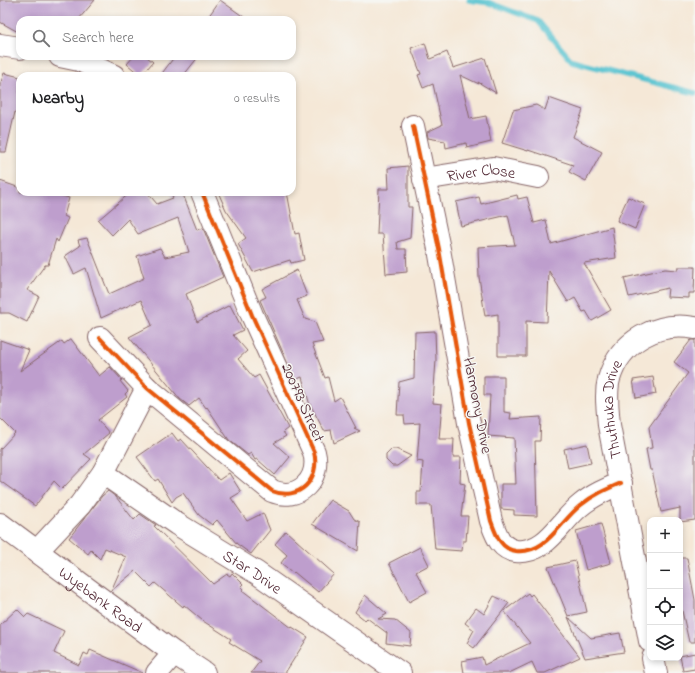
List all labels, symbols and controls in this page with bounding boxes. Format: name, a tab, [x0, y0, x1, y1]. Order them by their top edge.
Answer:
search box	[16, 16, 296, 60]
icon: search	[30, 27, 52, 49]
text: Search here	[62, 27, 134, 49]
text: Nearby	[32, 86, 84, 111]
text: 0 results	[234, 89, 280, 108]
street label: River Close	[445, 158, 518, 189]
street label: Harmony Drive	[456, 355, 498, 456]
street label: Thuthuka Drive	[597, 355, 630, 461]
street label: 200793 Street	[274, 360, 330, 447]
map controls	[647, 517, 683, 661]
button: +	[647, 517, 683, 553]
street label: Star Drive	[217, 545, 287, 601]
button: −	[647, 553, 683, 589]
street label: Wyebank Road	[53, 561, 147, 640]
button: locate	[647, 589, 683, 625]
button: layers	[647, 625, 683, 661]

